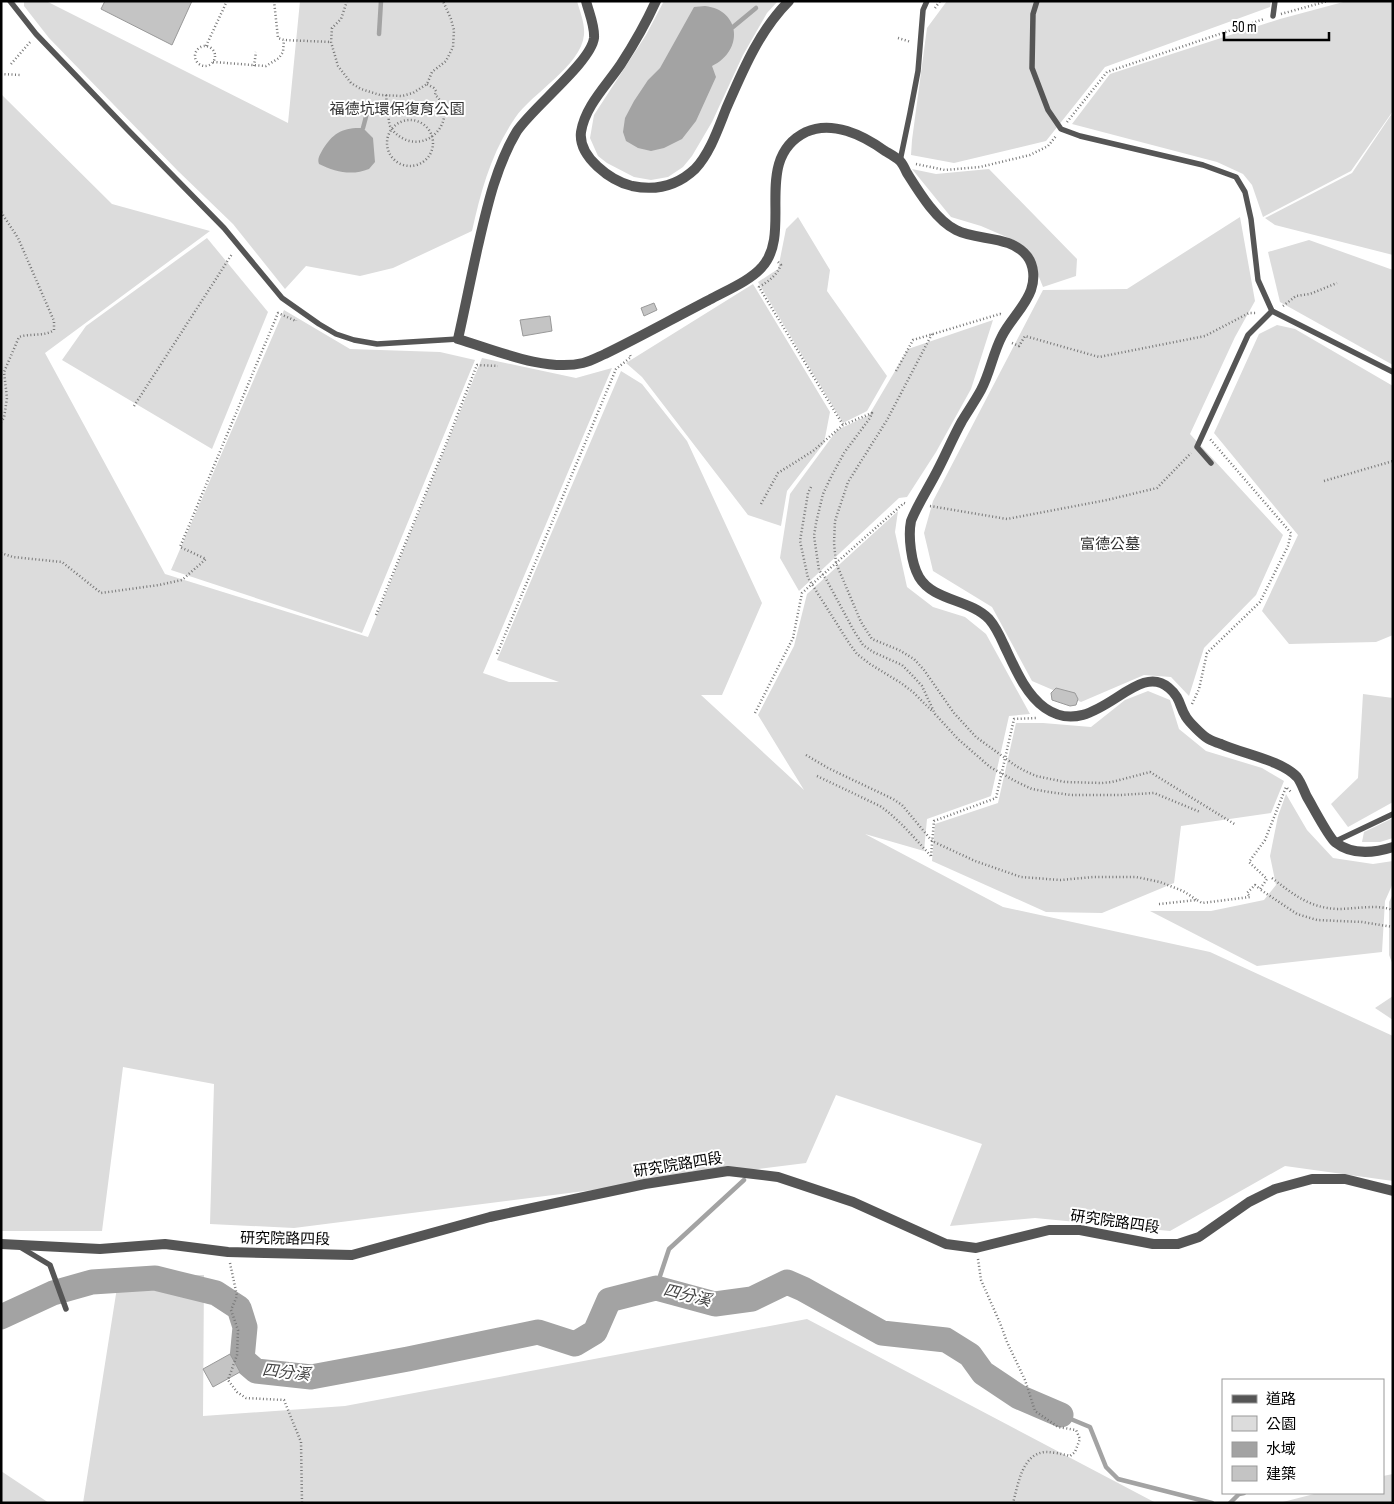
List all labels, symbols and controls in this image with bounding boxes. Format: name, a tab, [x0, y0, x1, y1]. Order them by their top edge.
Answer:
scale bar	[1224, 10, 1329, 42]
text: 50 m	[1232, 18, 1257, 37]
park label: 福德坑環保復育公園	[329, 100, 465, 119]
park label: 富德公墓	[1080, 535, 1140, 554]
street label: 研究院路四段	[632, 1149, 724, 1181]
street label: 研究院路四段	[1069, 1206, 1161, 1238]
street label: 研究院路四段	[240, 1229, 330, 1249]
water label: 四分溪	[661, 1281, 715, 1312]
water label: 四分溪	[261, 1361, 313, 1385]
legend	[1222, 1379, 1384, 1494]
text: 道路	[1266, 1390, 1296, 1409]
text: 公園	[1266, 1415, 1296, 1434]
text: 水域	[1266, 1440, 1296, 1459]
text: 建築	[1266, 1465, 1296, 1484]

